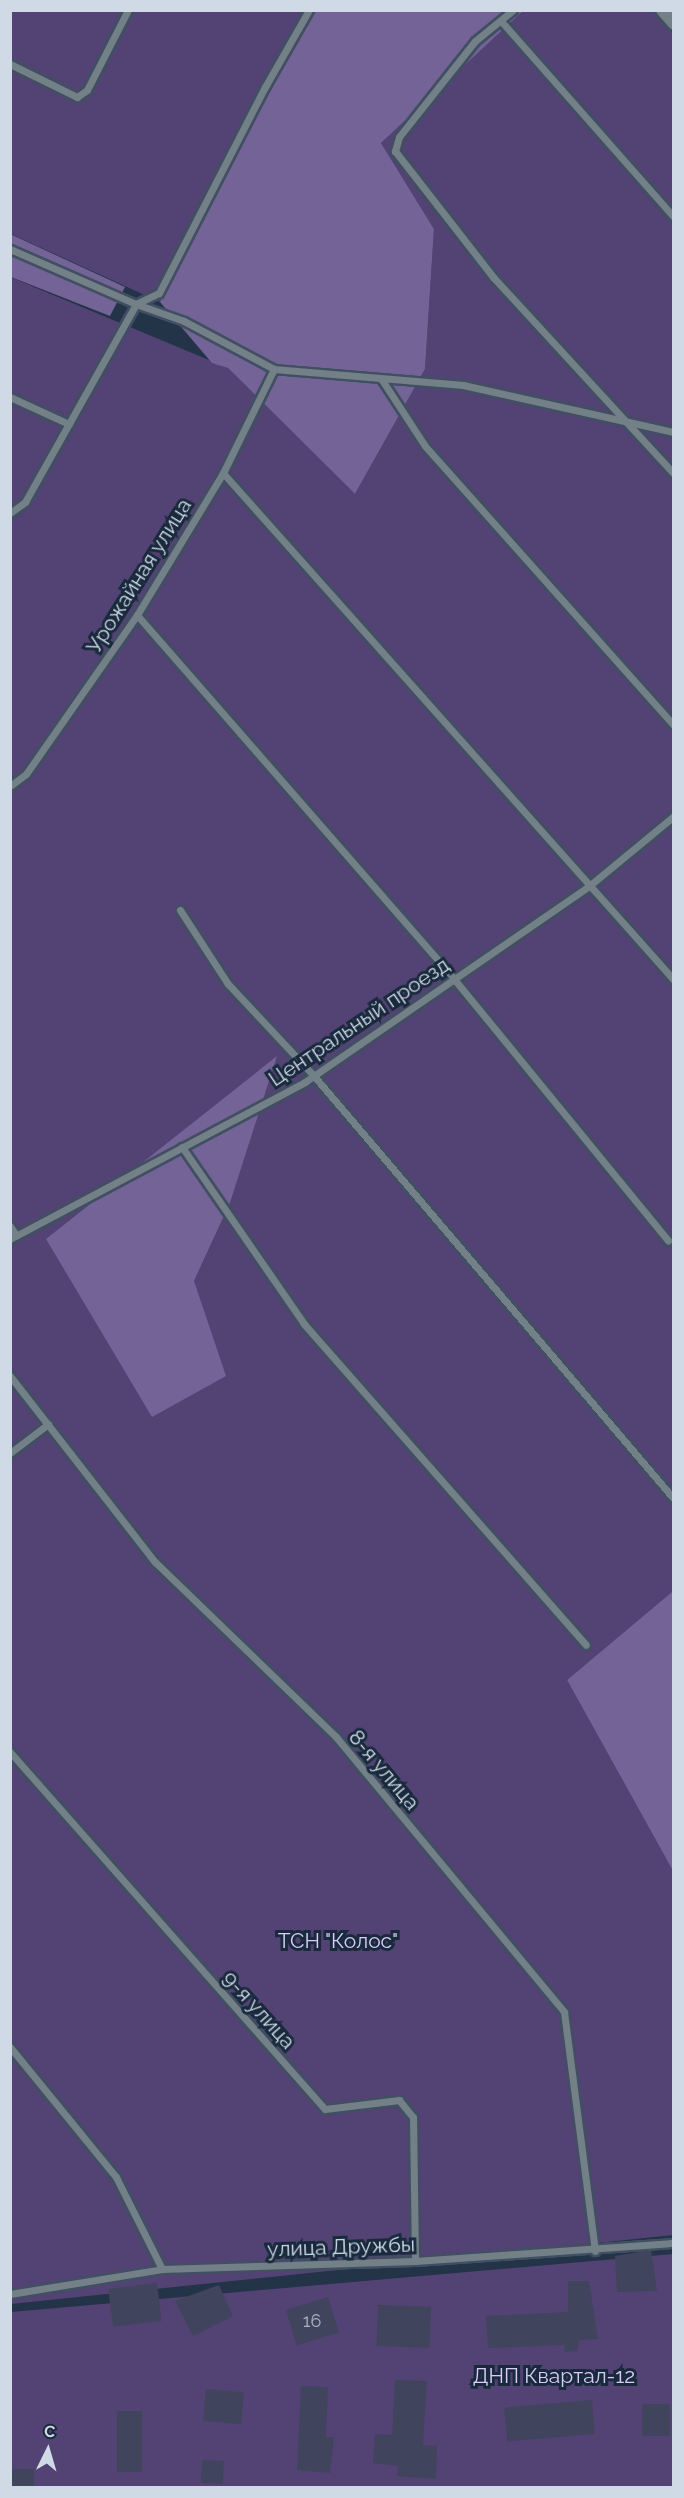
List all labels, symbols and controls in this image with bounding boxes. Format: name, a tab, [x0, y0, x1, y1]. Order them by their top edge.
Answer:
street label: Урожайная улица	[81, 494, 197, 658]
street label: Центральный проезд	[264, 952, 454, 1092]
street label: 8-я улица	[343, 1725, 425, 1815]
park label: ТСН "Колос"	[278, 1928, 398, 1954]
street label: 9-я улица	[217, 1966, 301, 2054]
street label: улица Дружбы	[267, 2232, 415, 2262]
house number: 16	[303, 2310, 321, 2332]
park label: ДНП Квартал-12	[473, 2363, 635, 2389]
north arrow	[18, 2420, 78, 2480]
text: С	[43, 2422, 56, 2442]

